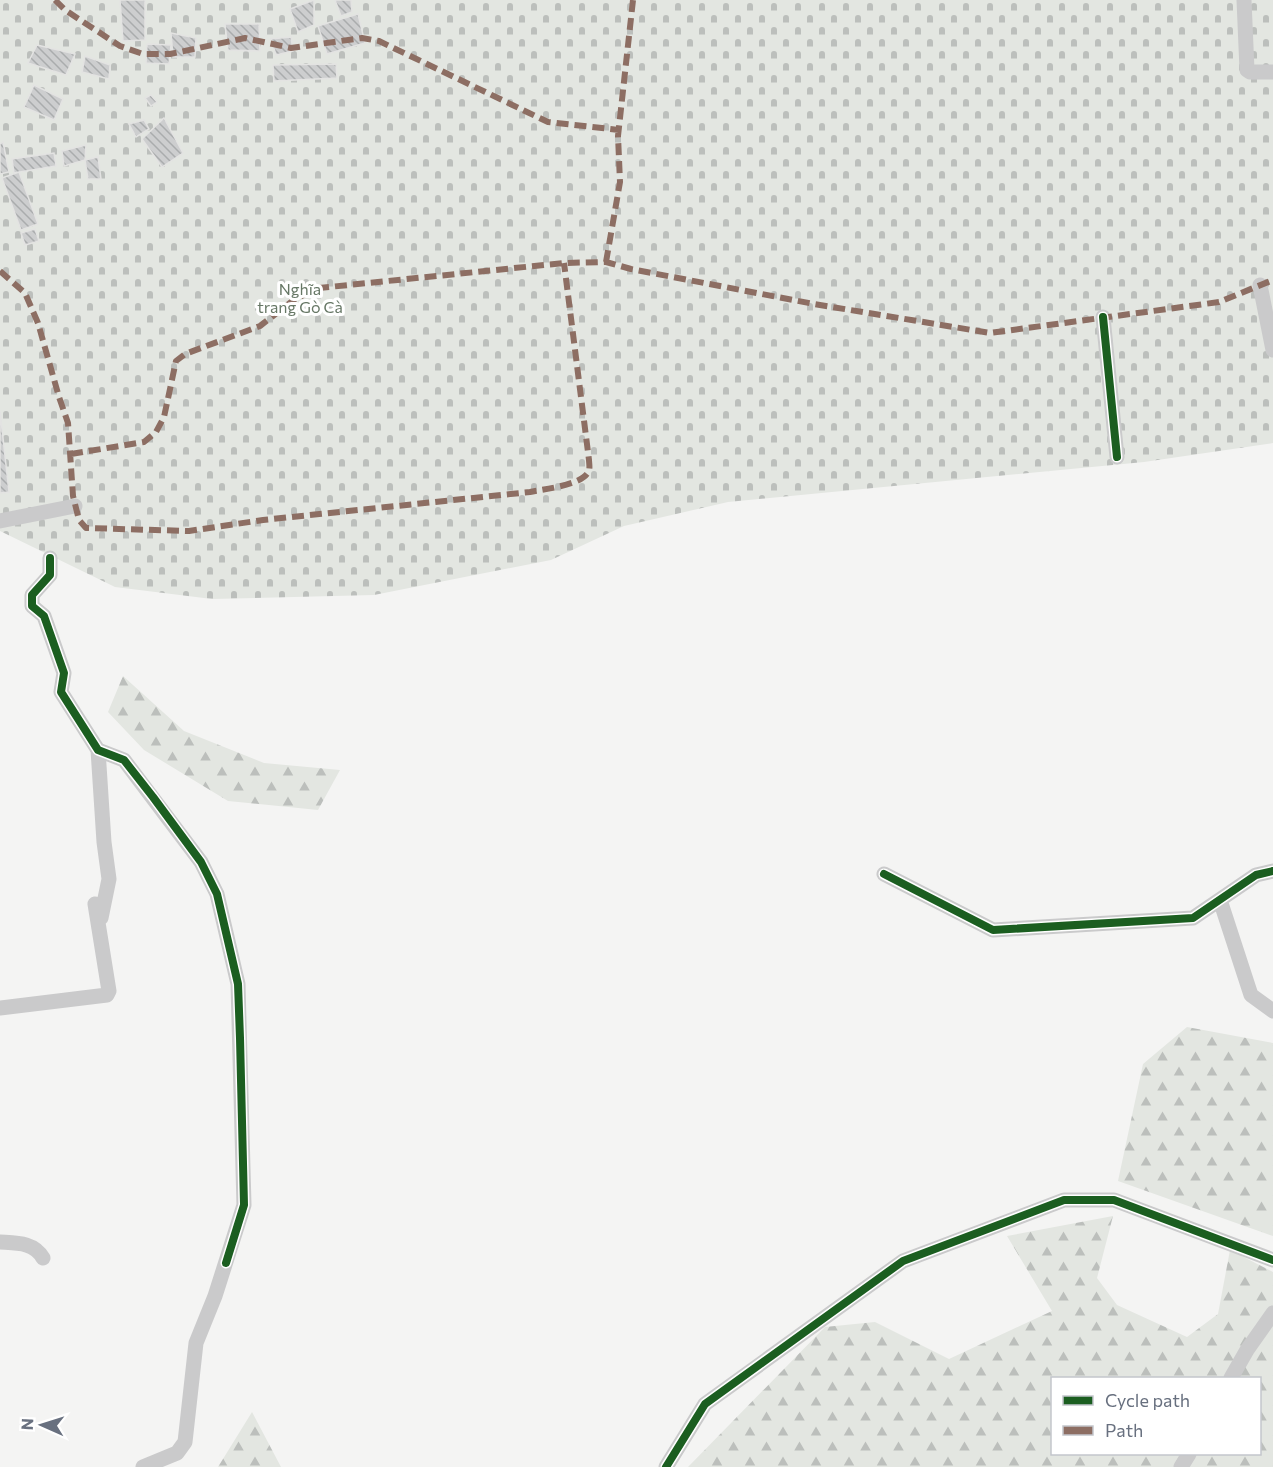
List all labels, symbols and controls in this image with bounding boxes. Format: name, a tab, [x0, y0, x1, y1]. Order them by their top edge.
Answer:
park label: Nghĩa trang Gò Cà	[257, 279, 343, 316]
legend	[1051, 1377, 1261, 1455]
text: Cycle path	[1105, 1389, 1190, 1411]
north arrow	[12, 1395, 72, 1455]
text: N	[17, 1418, 36, 1431]
text: Path	[1105, 1419, 1143, 1441]

